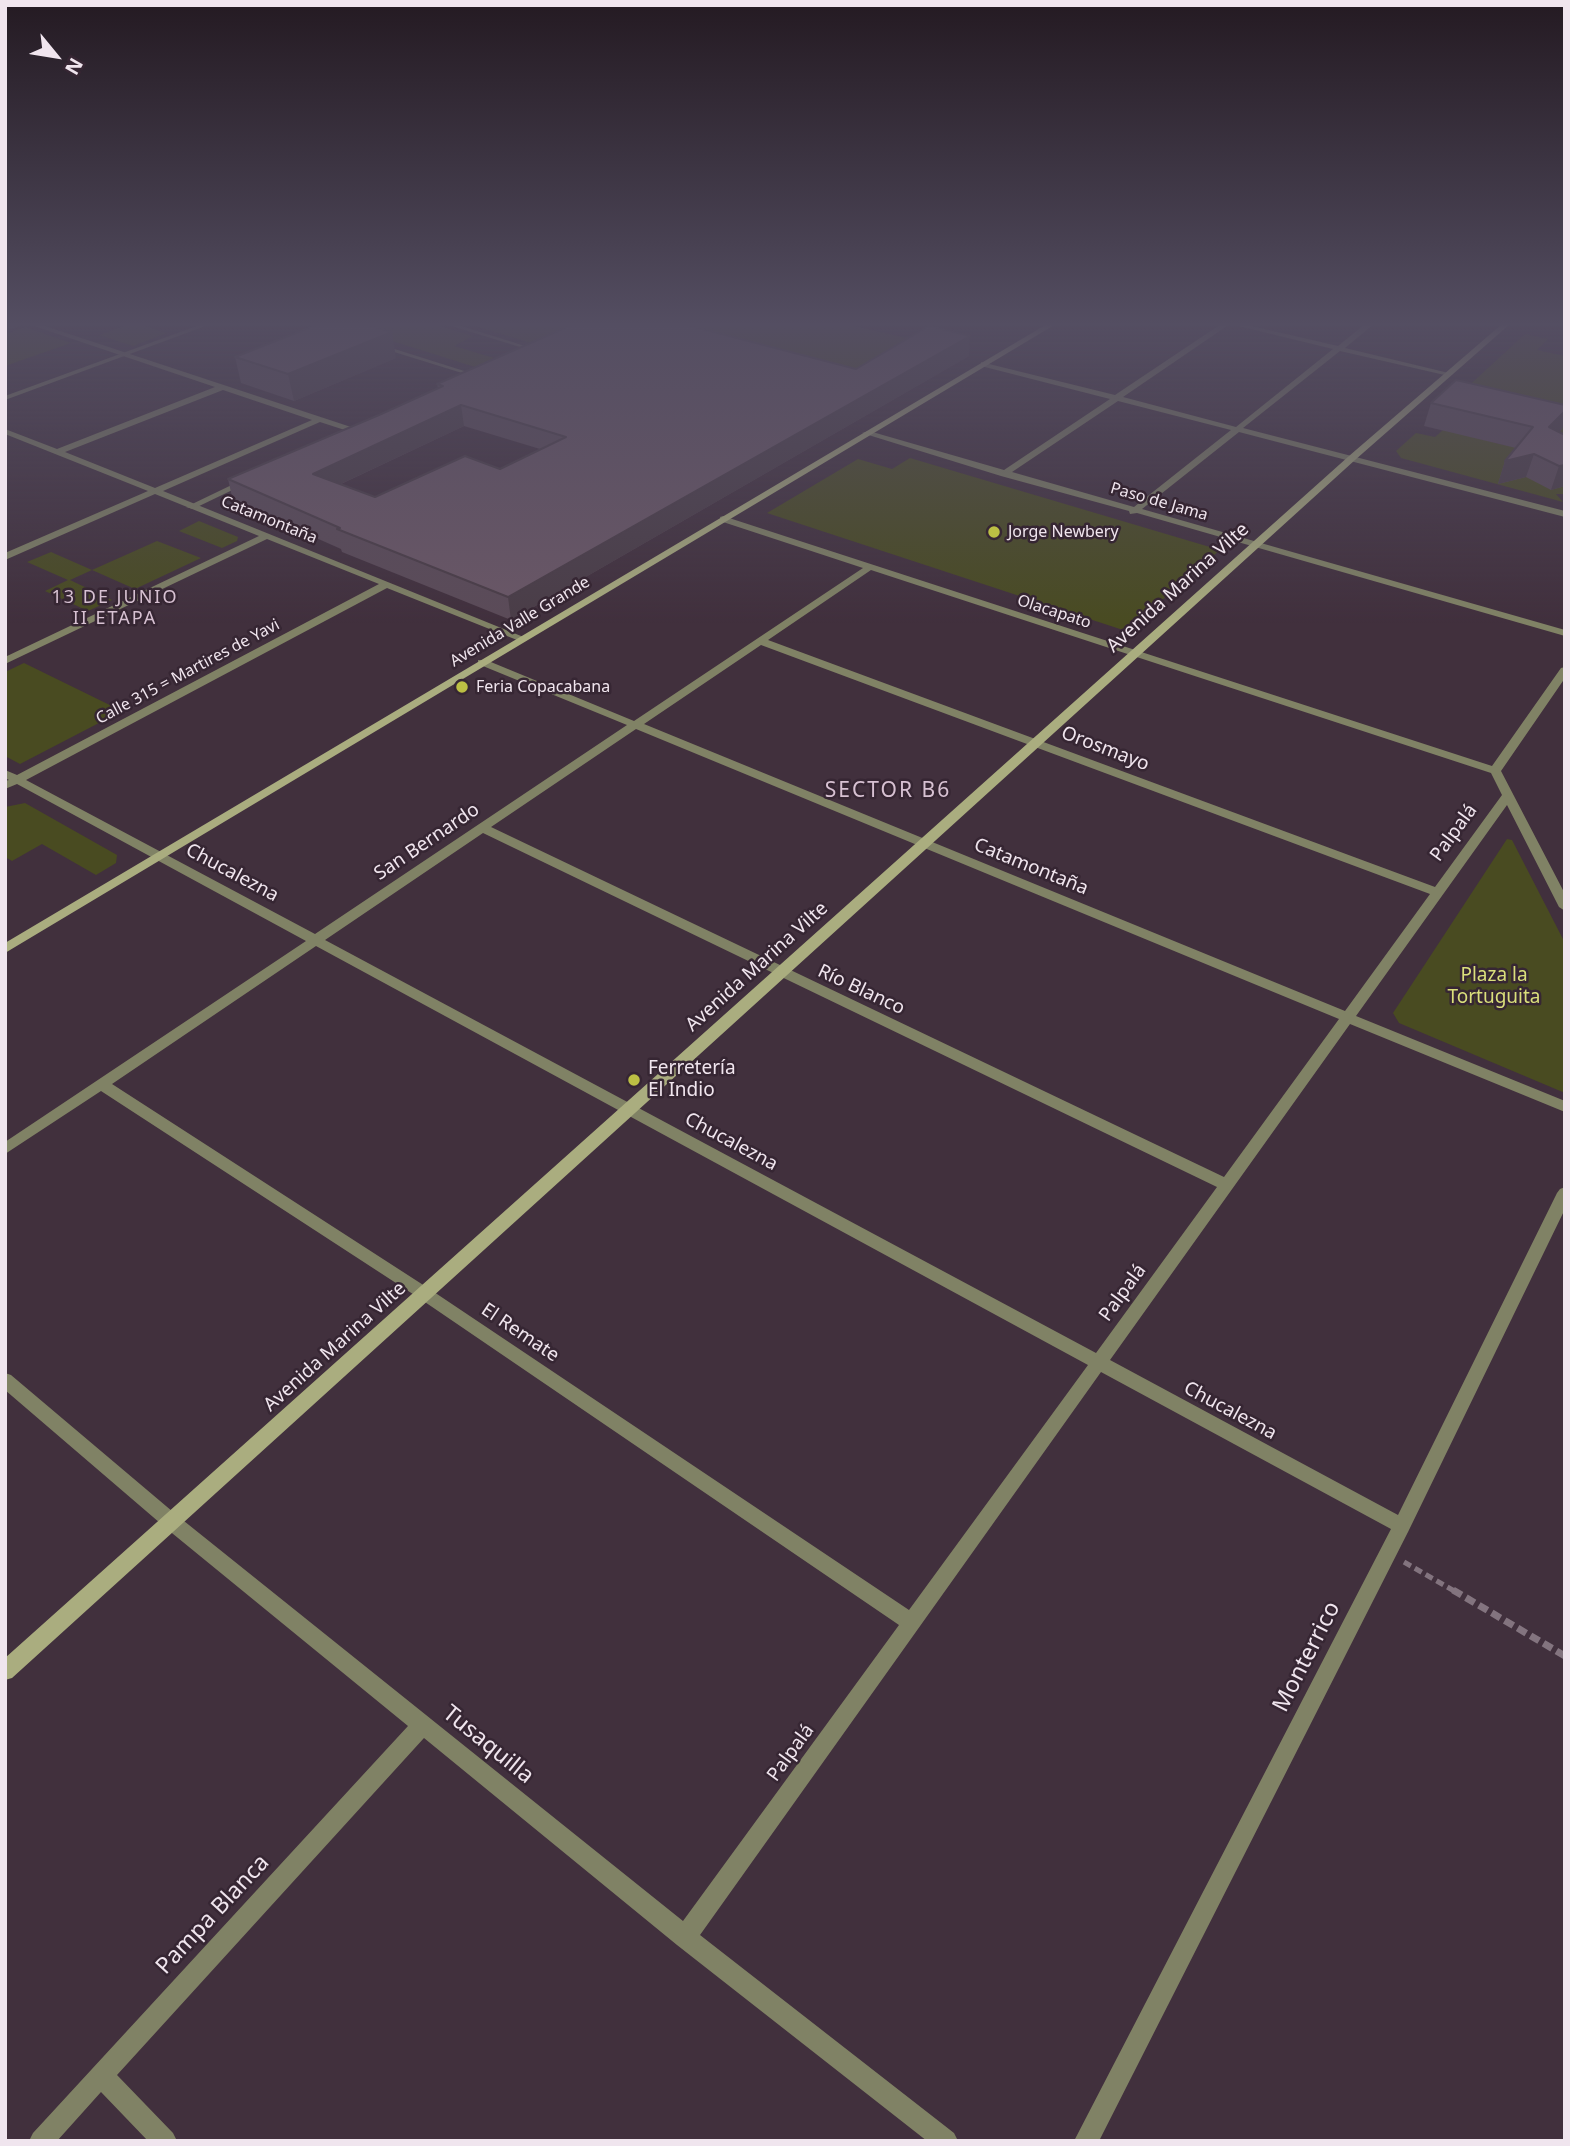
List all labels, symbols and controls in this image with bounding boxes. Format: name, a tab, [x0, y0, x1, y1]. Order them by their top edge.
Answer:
north arrow	[21, 21, 91, 91]
text: N	[59, 53, 89, 80]
street label: Paso de Jama	[1108, 479, 1210, 525]
street label: Catamontaña	[218, 492, 320, 548]
street label: Avenida Marina Vilte	[1102, 518, 1254, 658]
place label: Jorge Newbery	[1008, 522, 1119, 542]
marker: Jorge Newbery	[986, 524, 1002, 540]
street label: Avenida Valle Grande	[447, 573, 593, 671]
district label: 13 DE JUNIO II ETAPA	[53, 587, 177, 630]
street label: Olacapato	[1015, 591, 1093, 633]
street label: Calle 315 = Martires de Yavi	[93, 615, 283, 729]
place label: Feria Copacabana	[476, 677, 610, 697]
marker: Feria Copacabana	[454, 679, 470, 695]
street label: Orosmayo	[1058, 722, 1152, 776]
district label: SECTOR B6	[826, 778, 950, 804]
street label: San Bernardo	[370, 799, 484, 885]
street label: Palpalá	[1426, 800, 1482, 866]
street label: Catamontaña	[971, 834, 1091, 900]
street label: Chucalezna	[182, 839, 282, 907]
street label: Avenida Marina Vilte	[681, 897, 833, 1037]
street label: Río Blanco	[814, 960, 908, 1020]
park label: Plaza la Tortuguita	[1447, 965, 1541, 1009]
place label: Ferretería El Indio	[648, 1058, 736, 1102]
marker: Ferretería El Indio	[626, 1072, 642, 1088]
street label: Chucalezna	[681, 1108, 781, 1176]
street label: Palpalá	[1095, 1260, 1151, 1326]
street label: Avenida Marina Vilte	[259, 1277, 411, 1417]
street label: El Remate	[477, 1299, 563, 1367]
street label: Chucalezna	[1180, 1377, 1280, 1445]
street label: Monterrico	[1267, 1597, 1347, 1717]
street label: Tusaquilla	[437, 1700, 539, 1790]
street label: Palpalá	[763, 1720, 819, 1786]
street label: Pampa Blanca	[151, 1850, 275, 1980]

